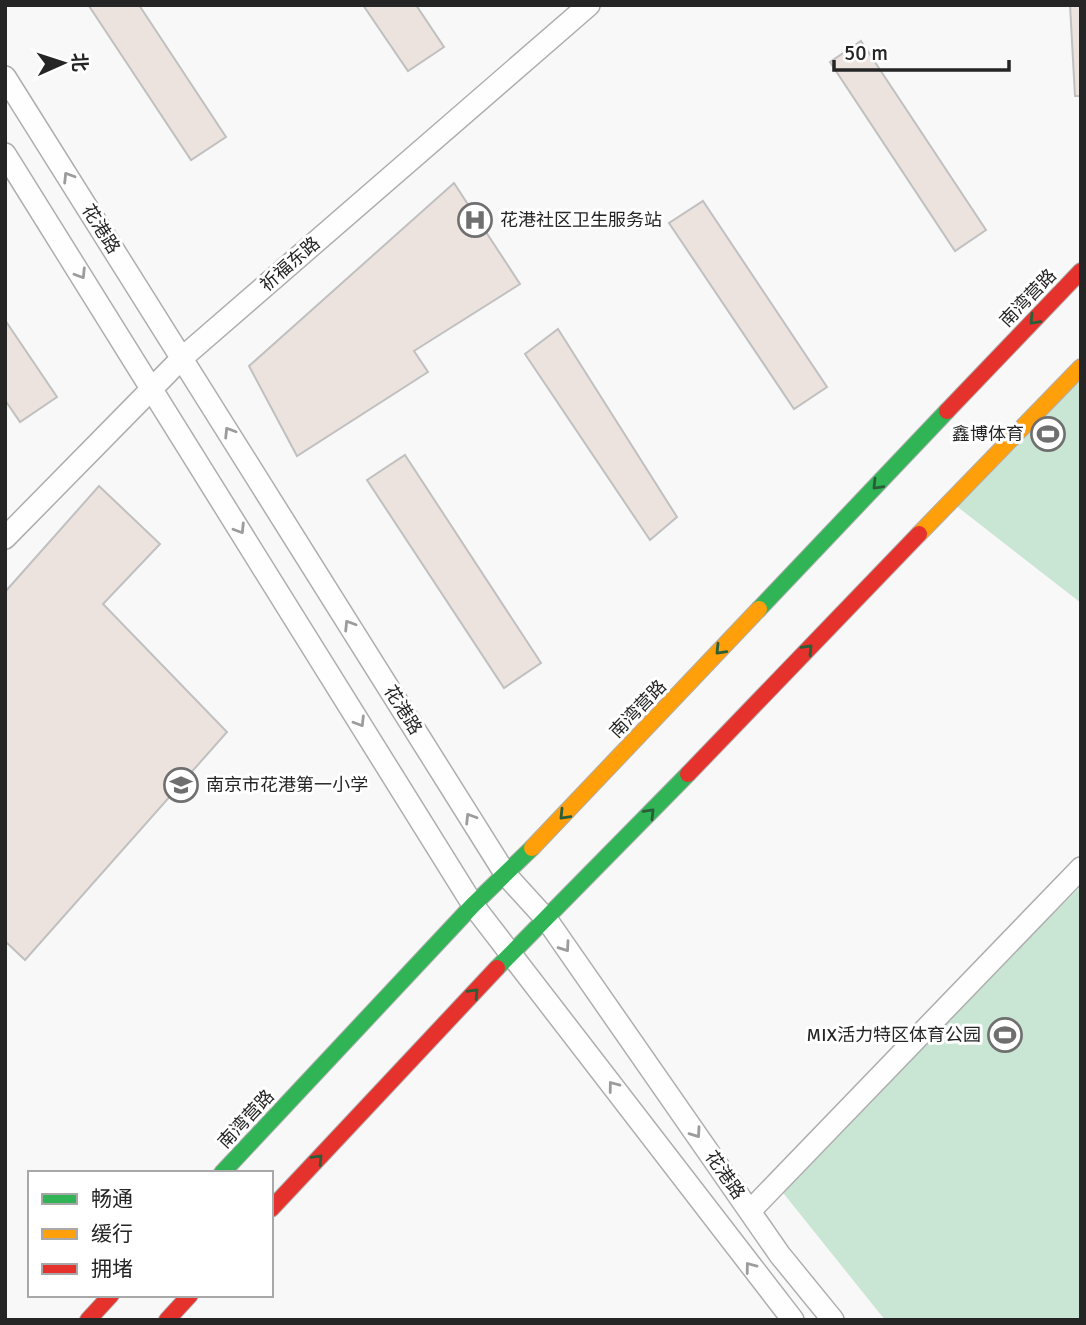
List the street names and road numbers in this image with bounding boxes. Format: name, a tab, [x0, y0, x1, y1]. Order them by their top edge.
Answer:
street label: 花港路	[77, 200, 125, 258]
street label: 祈福东路	[256, 232, 324, 296]
street label: 南湾营路	[995, 264, 1061, 332]
street label: 南湾营路	[605, 675, 671, 743]
street label: 花港路	[379, 681, 427, 739]
street label: 南湾营路	[213, 1085, 279, 1153]
street label: 花港路	[701, 1147, 749, 1203]

